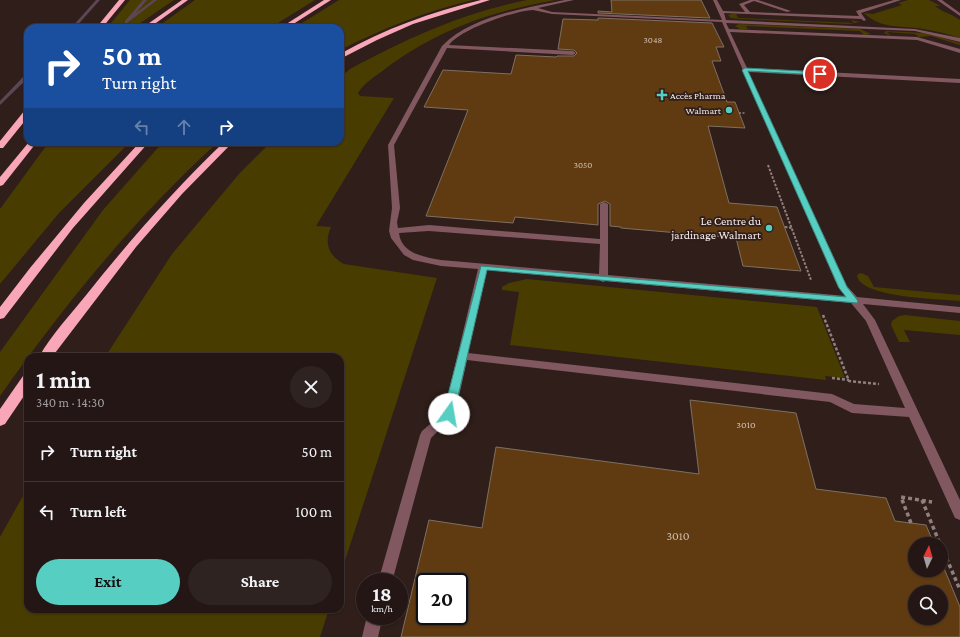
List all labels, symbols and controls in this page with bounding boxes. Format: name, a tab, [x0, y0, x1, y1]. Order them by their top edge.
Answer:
house number: 3048	[644, 35, 663, 45]
icon: right	[36, 40, 88, 92]
text: 50 m	[102, 40, 162, 71]
pin	[803, 57, 837, 91]
icon: arrive	[809, 63, 831, 85]
text: Turn right	[102, 73, 176, 93]
marker: Accès Pharma	[657, 90, 667, 100]
place label: Accès Pharma	[670, 90, 726, 101]
place label: Walmart	[685, 105, 722, 116]
marker: Walmart	[724, 105, 734, 115]
icon: left	[131, 116, 153, 138]
icon: ahead	[173, 116, 195, 138]
icon: right	[215, 116, 237, 138]
house number: 3050	[574, 160, 592, 170]
place label: Le Centre du jardinage Walmart	[670, 214, 762, 242]
marker: Le Centre du jardinage Walmart	[764, 223, 774, 233]
text: 1 min	[36, 366, 91, 393]
button: close	[290, 366, 332, 408]
position arrow	[428, 393, 470, 435]
text: 340 m · 14:30	[36, 395, 105, 410]
house number: 3010	[736, 419, 756, 430]
icon: right	[36, 441, 58, 463]
text: Turn right	[70, 444, 137, 460]
text: 50 m	[302, 444, 332, 460]
icon: left	[36, 501, 58, 523]
text: Turn left	[70, 504, 126, 520]
text: 100 m	[295, 504, 332, 520]
house number: 3010	[666, 529, 690, 543]
north arrow	[908, 537, 948, 577]
map controls	[908, 537, 948, 625]
button: Exit	[36, 559, 180, 605]
button: Share	[188, 559, 332, 605]
speed limit sign: 20	[416, 573, 468, 625]
text: 18	[372, 583, 392, 605]
button: search	[908, 585, 948, 625]
text: km/h	[371, 603, 393, 614]

